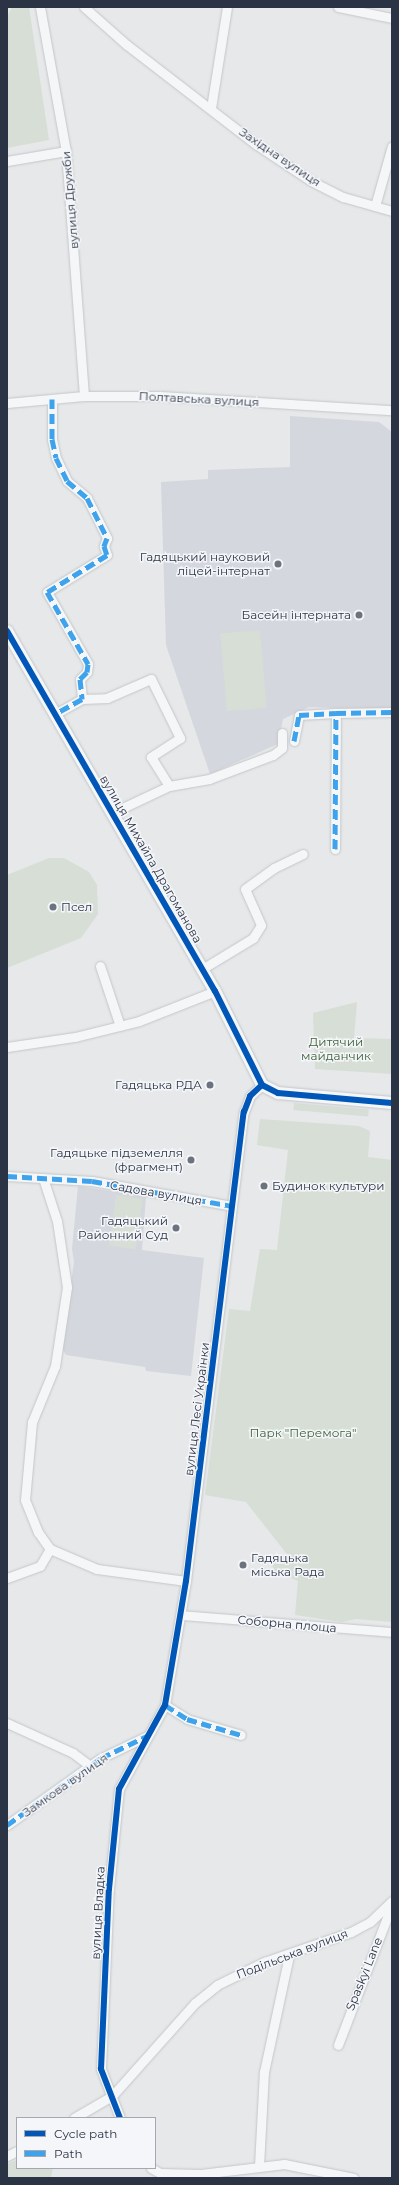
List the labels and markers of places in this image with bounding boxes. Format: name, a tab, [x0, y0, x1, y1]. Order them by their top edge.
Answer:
place label: Гадяцький науковий ліцей-інтернат	[140, 550, 270, 578]
marker: Гадяцький науковий ліцей-інтернат	[273, 559, 283, 569]
place label: Басейн інтерната	[242, 608, 351, 622]
marker: Басейн інтерната	[354, 610, 364, 620]
place label: Псел	[61, 900, 92, 914]
marker: Псел	[48, 902, 58, 912]
place label: Гадяцька РДА	[115, 1078, 202, 1092]
marker: Гадяцька РДА	[205, 1080, 215, 1090]
place label: Гадяцьке підземелля (фрагмент)	[50, 1146, 183, 1174]
marker: Гадяцьке підземелля (фрагмент)	[186, 1155, 196, 1165]
place label: Будинок культури	[272, 1179, 385, 1193]
marker: Будинок культури	[259, 1181, 269, 1191]
place label: Гадяцький Районний Суд	[78, 1214, 168, 1242]
marker: Гадяцький Районний Суд	[171, 1223, 181, 1233]
place label: Гадяцька міська Рада	[251, 1551, 324, 1579]
marker: Гадяцька міська Рада	[238, 1560, 248, 1570]

